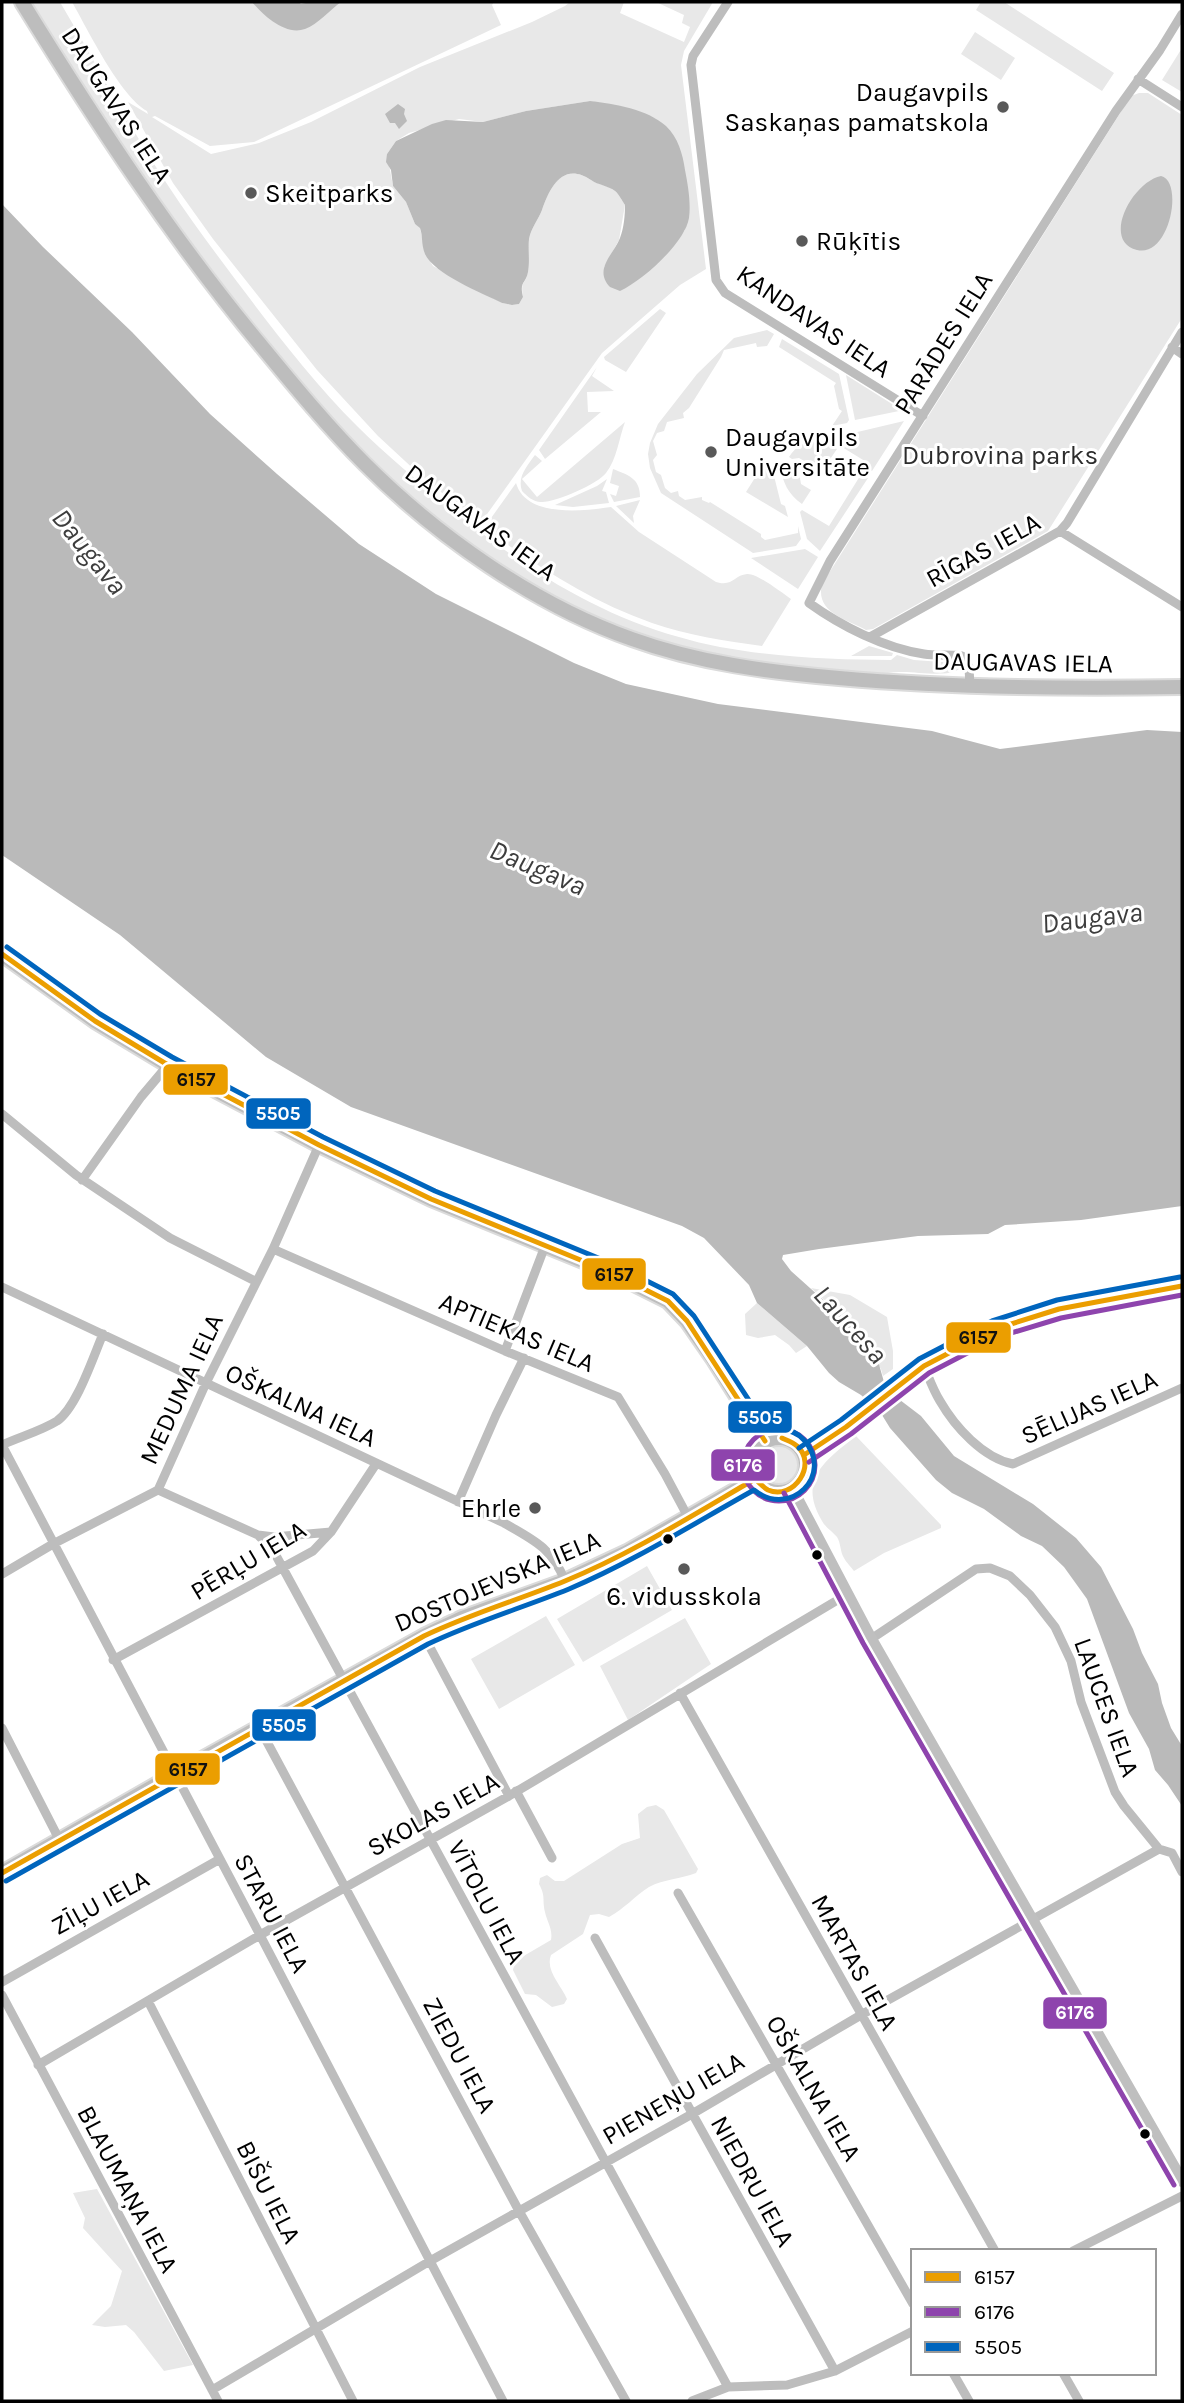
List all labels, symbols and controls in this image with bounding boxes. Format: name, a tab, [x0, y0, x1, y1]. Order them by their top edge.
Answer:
street label: DAUGAVAS IELA	[55, 22, 179, 189]
place label: Daugavpils Saskaņas pamatskola	[724, 77, 989, 138]
marker: Daugavpils Saskaņas pamatskola	[995, 99, 1011, 115]
place label: Skeitparks	[265, 178, 393, 209]
marker: Skeitparks	[243, 185, 259, 201]
place label: Rūķītis	[816, 226, 901, 257]
marker: Rūķītis	[794, 233, 810, 249]
street label: KANDAVAS IELA	[731, 258, 897, 384]
street label: PARĀDES IELA	[887, 266, 999, 420]
place label: Daugavpils Universitāte	[725, 422, 870, 483]
park label: Dubrovina parks	[902, 440, 1098, 471]
marker: Daugavpils Universitāte	[703, 444, 719, 460]
street label: DAUGAVAS IELA	[399, 457, 563, 588]
water label: Daugava	[45, 502, 134, 601]
street label: RĪGAS IELA	[921, 506, 1046, 594]
street label: DAUGAVAS IELA	[933, 645, 1113, 680]
water label: Daugava	[485, 833, 591, 902]
water label: Daugava	[1040, 895, 1144, 940]
line badge: 6157	[162, 1063, 229, 1096]
text: 6157	[177, 1069, 216, 1091]
line badge: 5505	[245, 1097, 312, 1130]
text: 5505	[255, 1103, 301, 1125]
line badge: 6157	[581, 1257, 647, 1291]
text: 6157	[595, 1264, 634, 1286]
water label: Laucesa	[807, 1278, 894, 1370]
street label: APTIEKAS IELA	[434, 1286, 599, 1379]
street label: MEDUMA IELA	[133, 1309, 230, 1470]
line badge: 6157	[945, 1321, 1012, 1354]
text: 6157	[959, 1327, 998, 1349]
street label: OŠKALNA IELA	[220, 1356, 382, 1454]
street label: SĒLIJAS IELA	[1016, 1364, 1162, 1451]
line badge: 5505	[727, 1400, 793, 1434]
text: 5505	[737, 1407, 783, 1429]
line badge: 6176	[710, 1448, 776, 1482]
text: 6176	[723, 1455, 763, 1477]
place label: Ehrle	[461, 1493, 521, 1524]
marker: Ehrle	[527, 1500, 543, 1516]
street label: PĒRĻU IELA	[185, 1514, 312, 1607]
street label: DOSTOJEVSKA IELA	[390, 1524, 605, 1639]
unlabelled marker	[661, 1532, 675, 1546]
unlabelled marker	[810, 1548, 824, 1562]
marker: 6. vidusskola	[676, 1561, 692, 1577]
place label: 6. vidusskola	[606, 1581, 762, 1612]
street label: LAUCES IELA	[1067, 1634, 1146, 1781]
line badge: 5505	[251, 1708, 317, 1742]
text: 5505	[261, 1715, 307, 1737]
line badge: 6157	[154, 1752, 221, 1786]
text: 6157	[169, 1759, 208, 1781]
street label: SKOLAS IELA	[362, 1765, 505, 1863]
street label: VĪTOLU IELA	[441, 1835, 532, 1970]
street label: STARU IELA	[227, 1848, 316, 1978]
street label: ZĪĻU IELA	[46, 1863, 155, 1942]
street label: MARTAS IELA	[804, 1889, 905, 2036]
street label: ZIEDU IELA	[416, 1992, 503, 2118]
line badge: 6176	[1042, 1996, 1108, 2030]
text: 6176	[1055, 2002, 1095, 2024]
street label: OŠKALNA IELA	[759, 2009, 869, 2167]
street label: PIENEŅU IELA	[597, 2045, 750, 2152]
street label: BLAUMAŅA IELA	[70, 2100, 185, 2278]
street label: NIEDRU IELA	[704, 2110, 801, 2252]
unlabelled marker	[1138, 2127, 1152, 2141]
street label: BIŠU IELA	[229, 2135, 309, 2249]
legend	[911, 2249, 1156, 2375]
text: 6157	[974, 2265, 1015, 2289]
text: 6176	[974, 2300, 1015, 2324]
text: 5505	[974, 2335, 1022, 2359]

